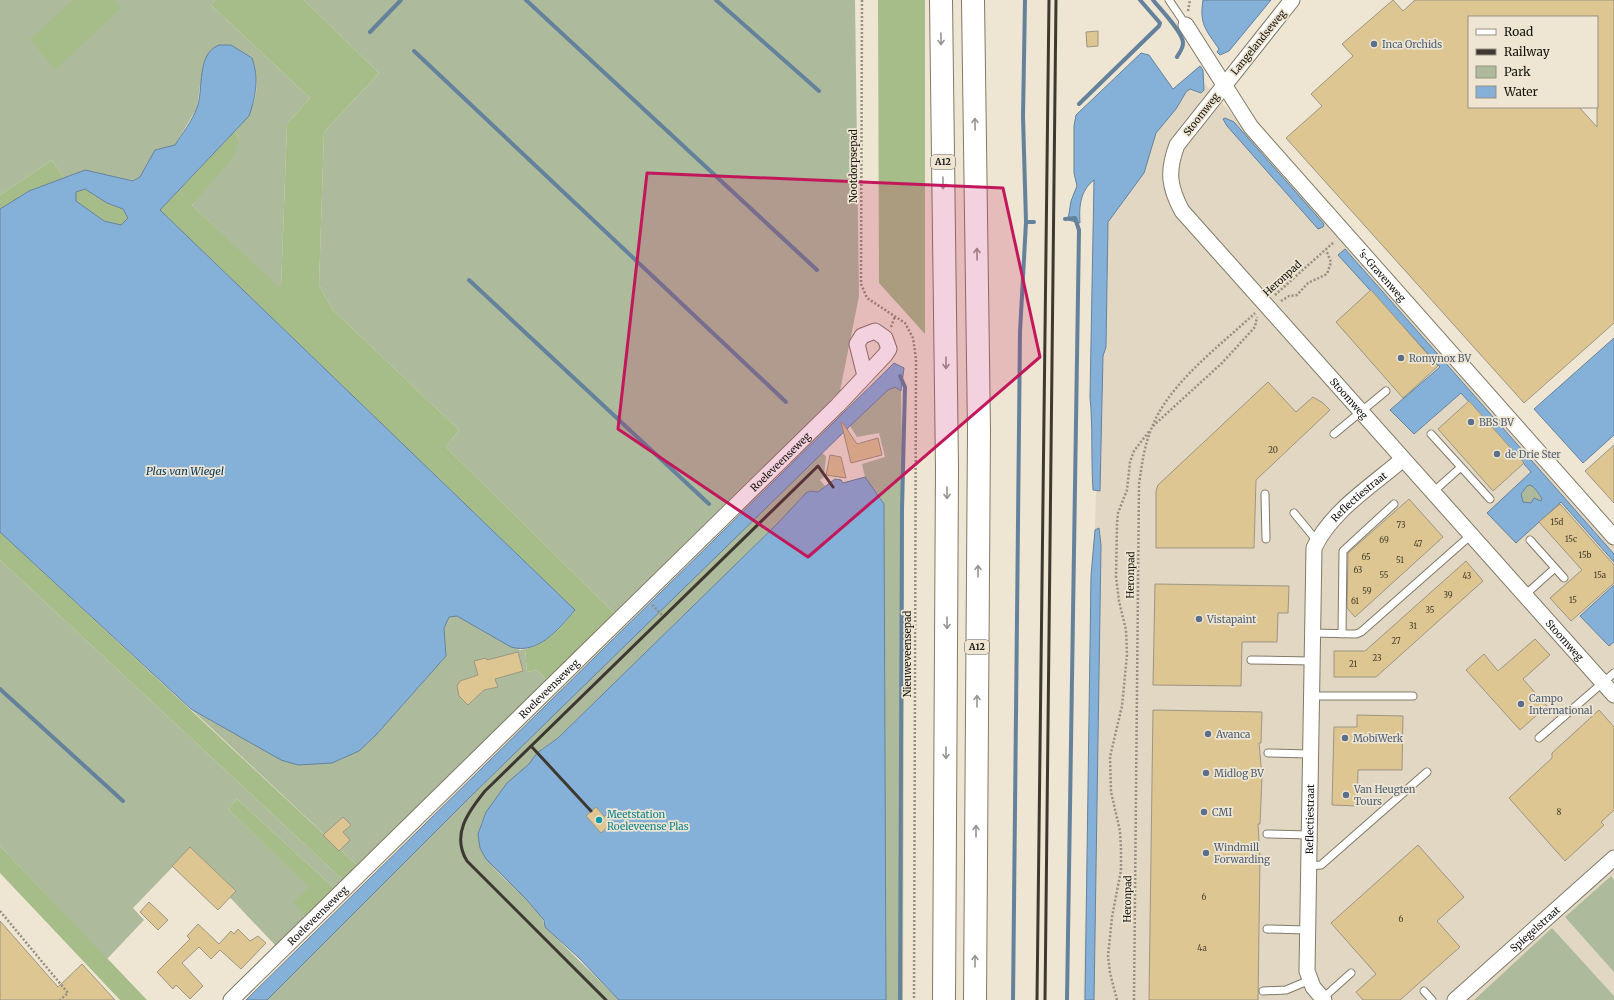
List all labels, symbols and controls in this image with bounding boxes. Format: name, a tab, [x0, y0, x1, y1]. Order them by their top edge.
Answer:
street label: Langelandseweg	[1228, 7, 1289, 78]
legend	[1468, 16, 1598, 108]
text: Road	[1504, 24, 1533, 39]
one-way arrow	[937, 32, 945, 45]
place label: Inca Orchids	[1382, 38, 1442, 51]
marker: Inca Orchids	[1369, 39, 1379, 49]
text: Railway	[1504, 44, 1550, 59]
text: Park	[1504, 64, 1531, 79]
text: Water	[1503, 84, 1539, 99]
street label: Stoomweg	[1181, 90, 1222, 138]
one-way arrow	[971, 118, 979, 131]
street label: Nootdorpsepad	[847, 129, 860, 203]
road number: A12	[931, 155, 955, 169]
one-way arrow	[939, 176, 947, 189]
street label: 's-Gravenweg	[1355, 247, 1409, 305]
one-way arrow	[973, 248, 981, 261]
street label: Heronpad	[1260, 258, 1304, 299]
place label: Romynox BV	[1409, 352, 1471, 365]
marker: Romynox BV	[1396, 353, 1406, 363]
one-way arrow	[942, 356, 950, 369]
street label: Stoomweg	[1327, 375, 1371, 422]
place label: BBS BV	[1479, 416, 1514, 429]
marker: BBS BV	[1466, 417, 1476, 427]
street label: Roeleveenseweg	[748, 430, 813, 495]
house number: 20	[1268, 445, 1278, 455]
place label: de Drie Ster	[1505, 448, 1561, 461]
marker: de Drie Ster	[1492, 449, 1502, 459]
water label: Plas van Wiegel	[146, 464, 224, 478]
street label: Reflectiestraat	[1328, 469, 1390, 525]
one-way arrow	[943, 486, 951, 499]
house number: 15d	[1551, 517, 1564, 527]
house number: 73	[1397, 520, 1406, 530]
house number: 15c	[1565, 534, 1577, 544]
house number: 69	[1379, 535, 1389, 545]
house number: 47	[1414, 539, 1423, 549]
house number: 15b	[1579, 550, 1592, 560]
street label: Heronpad	[1124, 551, 1137, 599]
house number: 65	[1361, 552, 1371, 562]
house number: 51	[1396, 555, 1404, 565]
one-way arrow	[974, 565, 982, 578]
house number: 63	[1354, 565, 1363, 575]
house number: 55	[1380, 570, 1389, 580]
house number: 15a	[1594, 570, 1607, 580]
house number: 43	[1463, 571, 1472, 581]
house number: 59	[1362, 586, 1372, 596]
house number: 39	[1443, 590, 1453, 600]
house number: 15	[1569, 595, 1577, 605]
house number: 61	[1351, 596, 1359, 606]
house number: 35	[1426, 605, 1435, 615]
street label: Nieuweveensepad	[901, 611, 914, 697]
place label: Vistapaint	[1206, 613, 1256, 626]
marker: Vistapaint	[1194, 614, 1204, 624]
one-way arrow	[943, 616, 951, 629]
street label: Stoomweg	[1543, 617, 1586, 664]
house number: 31	[1409, 621, 1417, 631]
house number: 27	[1391, 636, 1401, 646]
road number: A12	[965, 640, 989, 654]
house number: 23	[1372, 653, 1382, 663]
street label: Roeleveenseweg	[516, 656, 582, 721]
house number: 21	[1349, 659, 1357, 669]
place label: Campo International	[1529, 692, 1593, 717]
one-way arrow	[973, 695, 981, 708]
marker: Campo International	[1516, 699, 1526, 709]
place label: Avanca	[1215, 728, 1251, 741]
marker: Avanca	[1203, 729, 1213, 739]
place label: MobiWerk	[1353, 732, 1404, 745]
marker: MobiWerk	[1340, 733, 1350, 743]
one-way arrow	[942, 746, 950, 759]
place label: Midlog BV	[1214, 767, 1264, 780]
marker: Midlog BV	[1201, 768, 1211, 778]
place label: Van Heugten Tours	[1353, 783, 1416, 808]
street label: Reflectiestraat	[1303, 784, 1317, 854]
marker: Van Heugten Tours	[1341, 790, 1351, 800]
place label: CMI	[1212, 806, 1232, 819]
marker: CMI	[1199, 807, 1209, 817]
house number: 8	[1557, 807, 1562, 817]
place label: Meetstation Roeleveense Plas	[607, 808, 689, 833]
marker: Meetstation Roeleveense Plas	[594, 815, 604, 825]
one-way arrow	[972, 825, 980, 838]
place label: Windmill Forwarding	[1213, 841, 1270, 866]
marker: Windmill Forwarding	[1201, 848, 1211, 858]
street label: Heronpad	[1121, 875, 1134, 923]
street label: Roeleveenseweg	[285, 883, 351, 948]
house number: 6	[1202, 892, 1207, 902]
street label: Spiegelstraat	[1507, 903, 1563, 955]
house number: 6	[1399, 914, 1404, 924]
house number: 4a	[1197, 943, 1207, 953]
one-way arrow	[971, 955, 979, 968]

